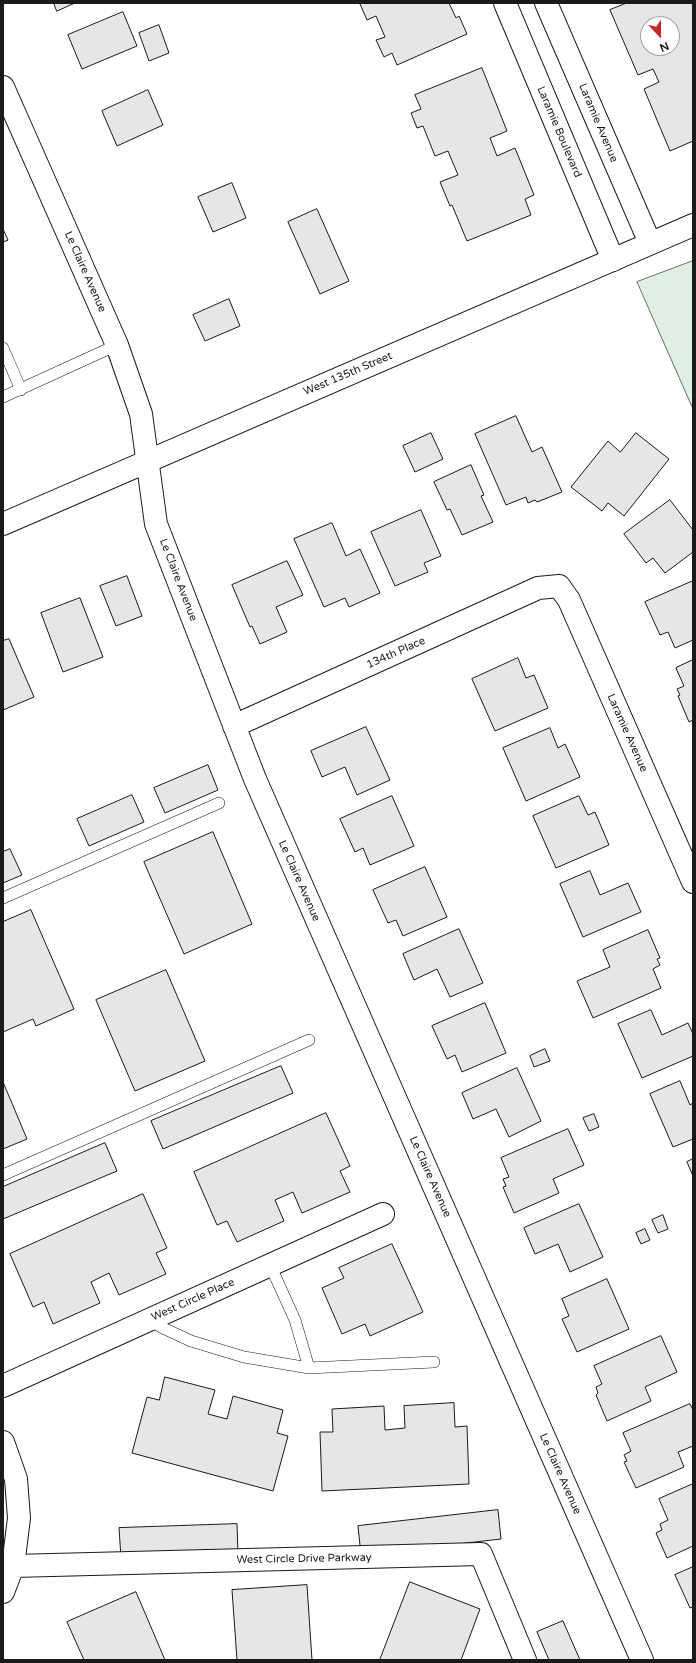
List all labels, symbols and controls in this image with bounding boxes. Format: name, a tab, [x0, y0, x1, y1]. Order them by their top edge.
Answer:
north arrow	[640, 16, 680, 56]
text: N	[658, 39, 671, 54]
street label: Laramie Avenue	[575, 82, 621, 164]
street label: Laramie Boulevard	[534, 84, 584, 180]
street label: Le Claire Avenue	[61, 229, 109, 315]
street label: West 135th Street	[302, 349, 394, 399]
street label: Le Claire Avenue	[156, 537, 200, 623]
street label: 134th Place	[365, 634, 427, 672]
street label: Laramie Avenue	[604, 692, 650, 774]
street label: Le Claire Avenue	[275, 838, 323, 924]
street label: Le Claire Avenue	[406, 1134, 454, 1220]
street label: West Circle Place	[149, 1276, 237, 1324]
street label: Le Claire Avenue	[536, 1431, 584, 1517]
street label: West Circle Drive Parkway	[236, 1551, 372, 1567]

